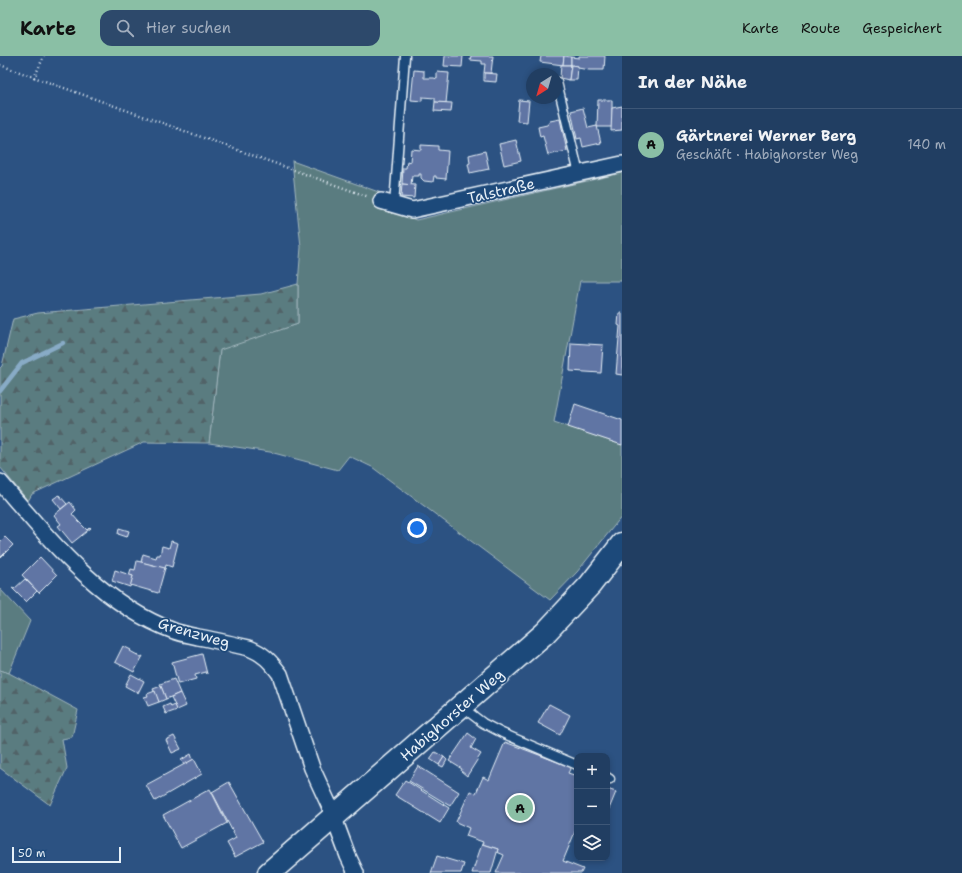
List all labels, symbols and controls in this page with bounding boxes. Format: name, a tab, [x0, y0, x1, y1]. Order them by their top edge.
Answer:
search box	[100, 10, 380, 46]
text: Karte	[20, 16, 76, 41]
icon: search	[114, 17, 136, 39]
text: Hier suchen	[146, 18, 231, 38]
text: Karte	[742, 19, 779, 37]
text: Route	[801, 19, 840, 37]
text: Gespeichert	[862, 19, 942, 37]
north arrow	[526, 68, 562, 104]
text: In der Nähe	[638, 71, 747, 93]
text: Gärtnerei Werner Berg	[676, 126, 856, 146]
text: A	[646, 136, 656, 153]
text: 140 m	[907, 136, 946, 153]
text: Geschäft · Habighorster Weg	[676, 146, 858, 163]
street label: Talstraße	[465, 174, 537, 208]
your location	[407, 518, 427, 538]
street label: Grenzweg	[156, 613, 232, 653]
street label: Habighorster Weg	[396, 664, 508, 766]
map controls	[574, 753, 610, 861]
button: +	[574, 753, 610, 789]
button: −	[574, 789, 610, 825]
pin: A	[507, 793, 533, 823]
button: layers	[574, 825, 610, 861]
scale bar	[12, 845, 121, 864]
text: 50 m	[18, 846, 46, 861]

